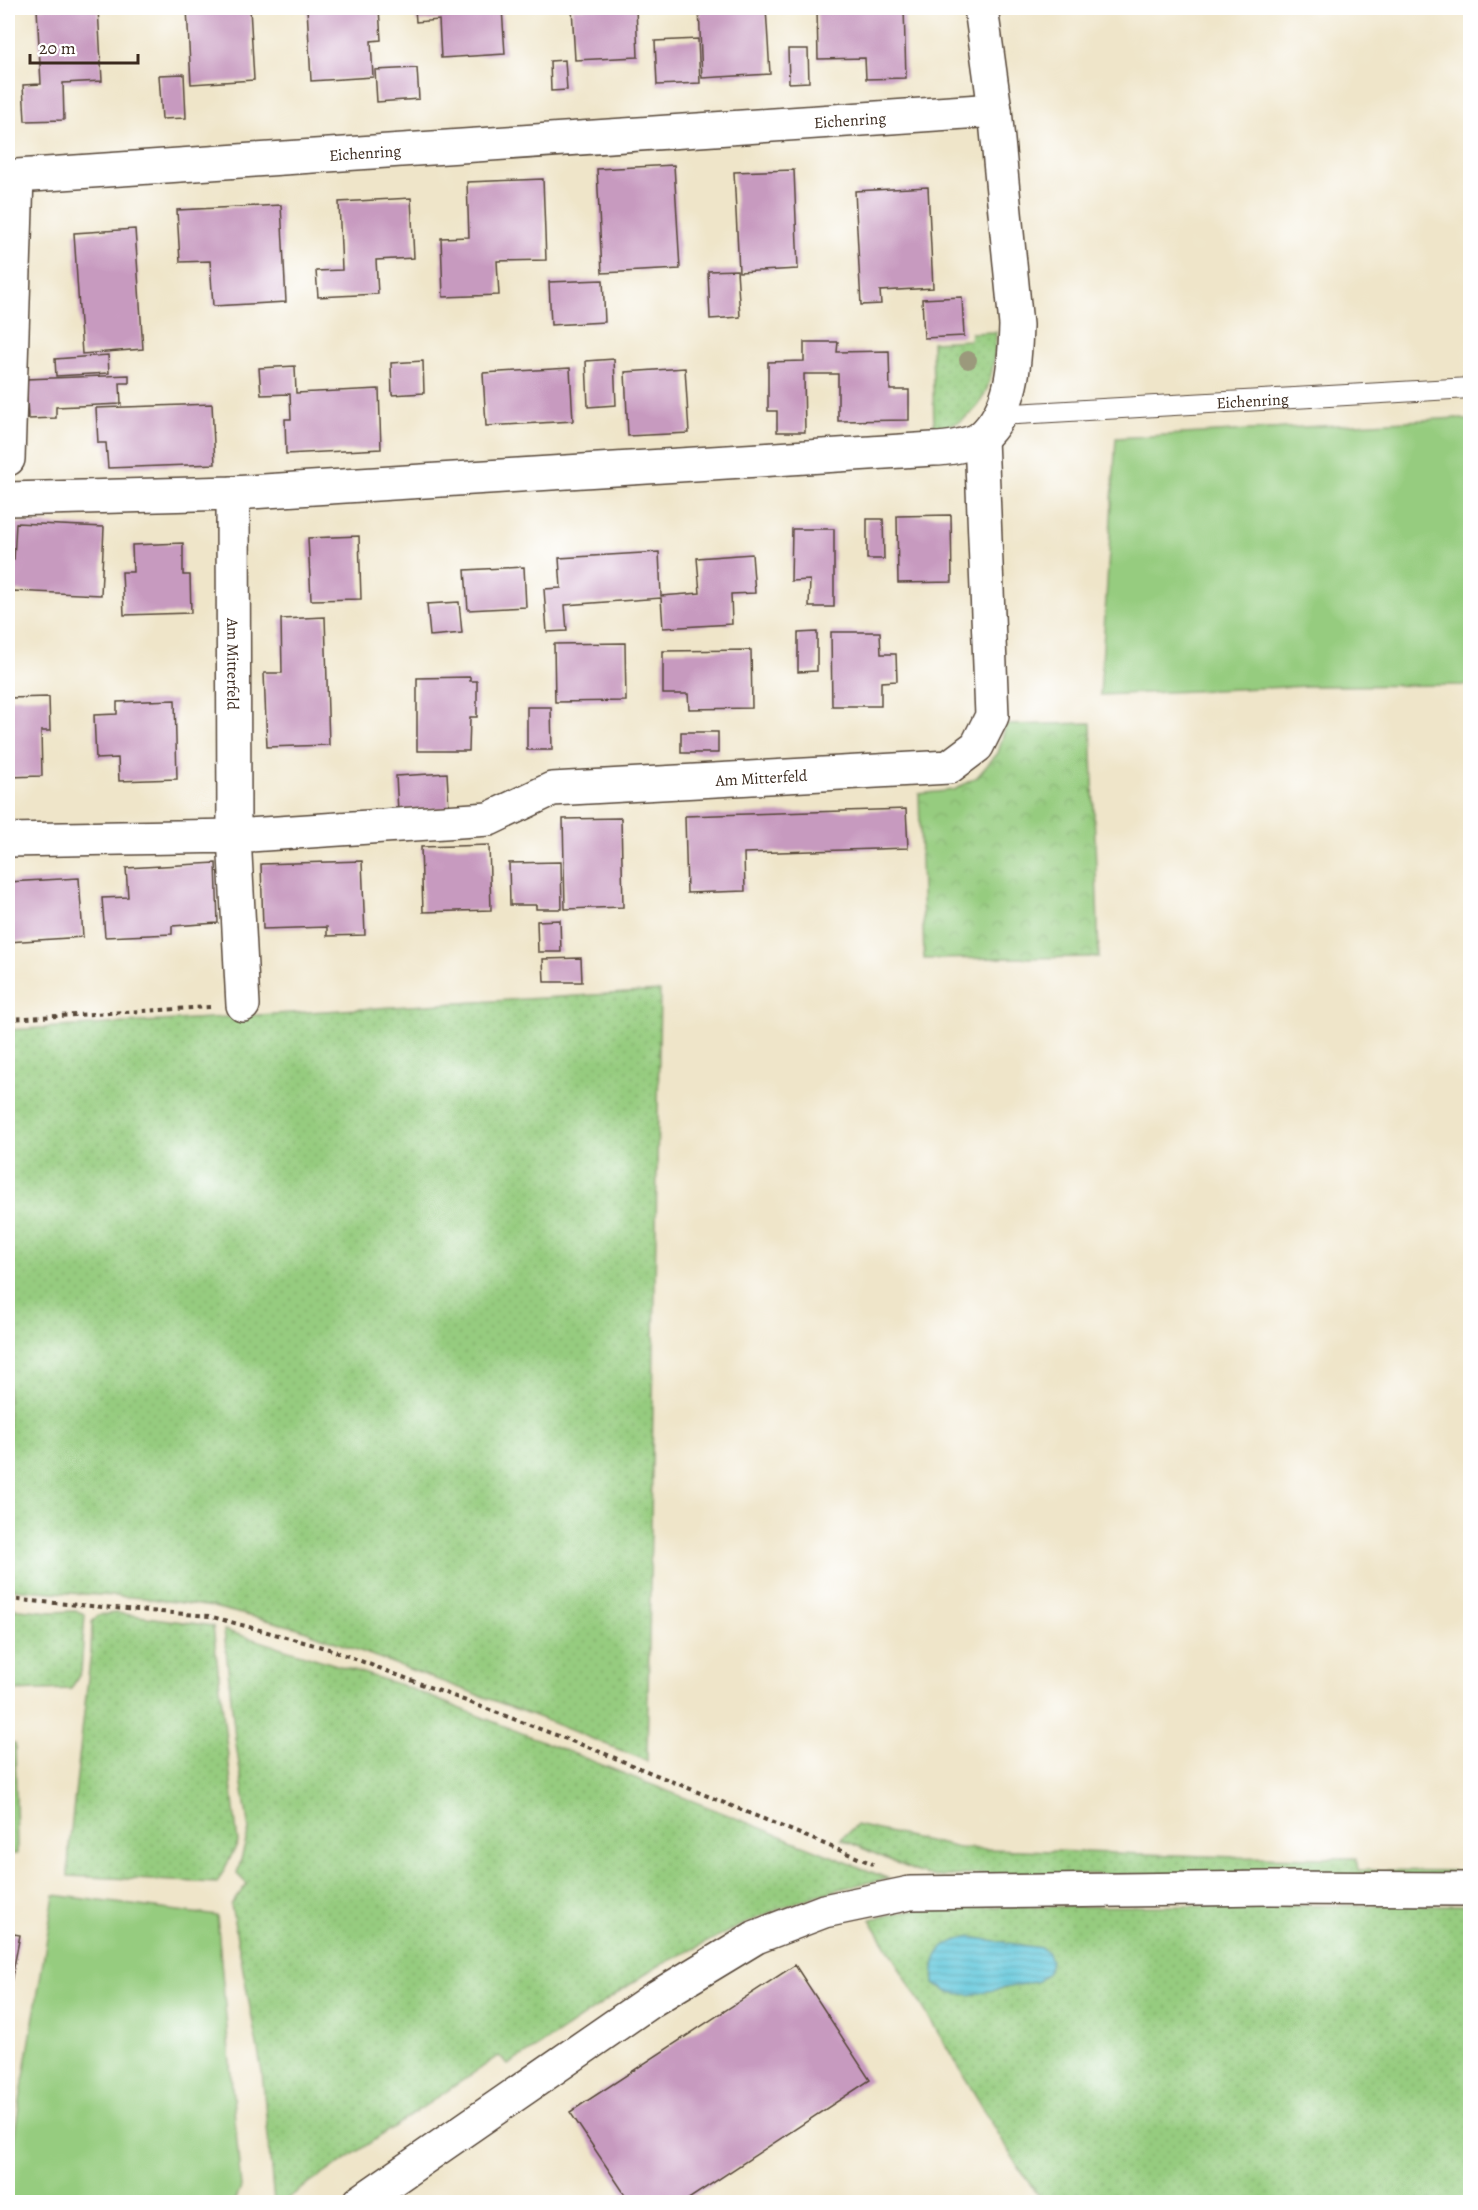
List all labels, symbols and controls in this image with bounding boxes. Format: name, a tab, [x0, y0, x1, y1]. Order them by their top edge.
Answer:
scale bar	[30, 27, 138, 65]
text: 20 m	[39, 36, 76, 60]
street label: Eichenring	[813, 107, 887, 134]
street label: Eichenring	[328, 140, 402, 167]
street label: Eichenring	[1216, 388, 1289, 414]
street label: Am Mitterfeld	[221, 617, 244, 710]
street label: Am Mitterfeld	[714, 765, 808, 792]

